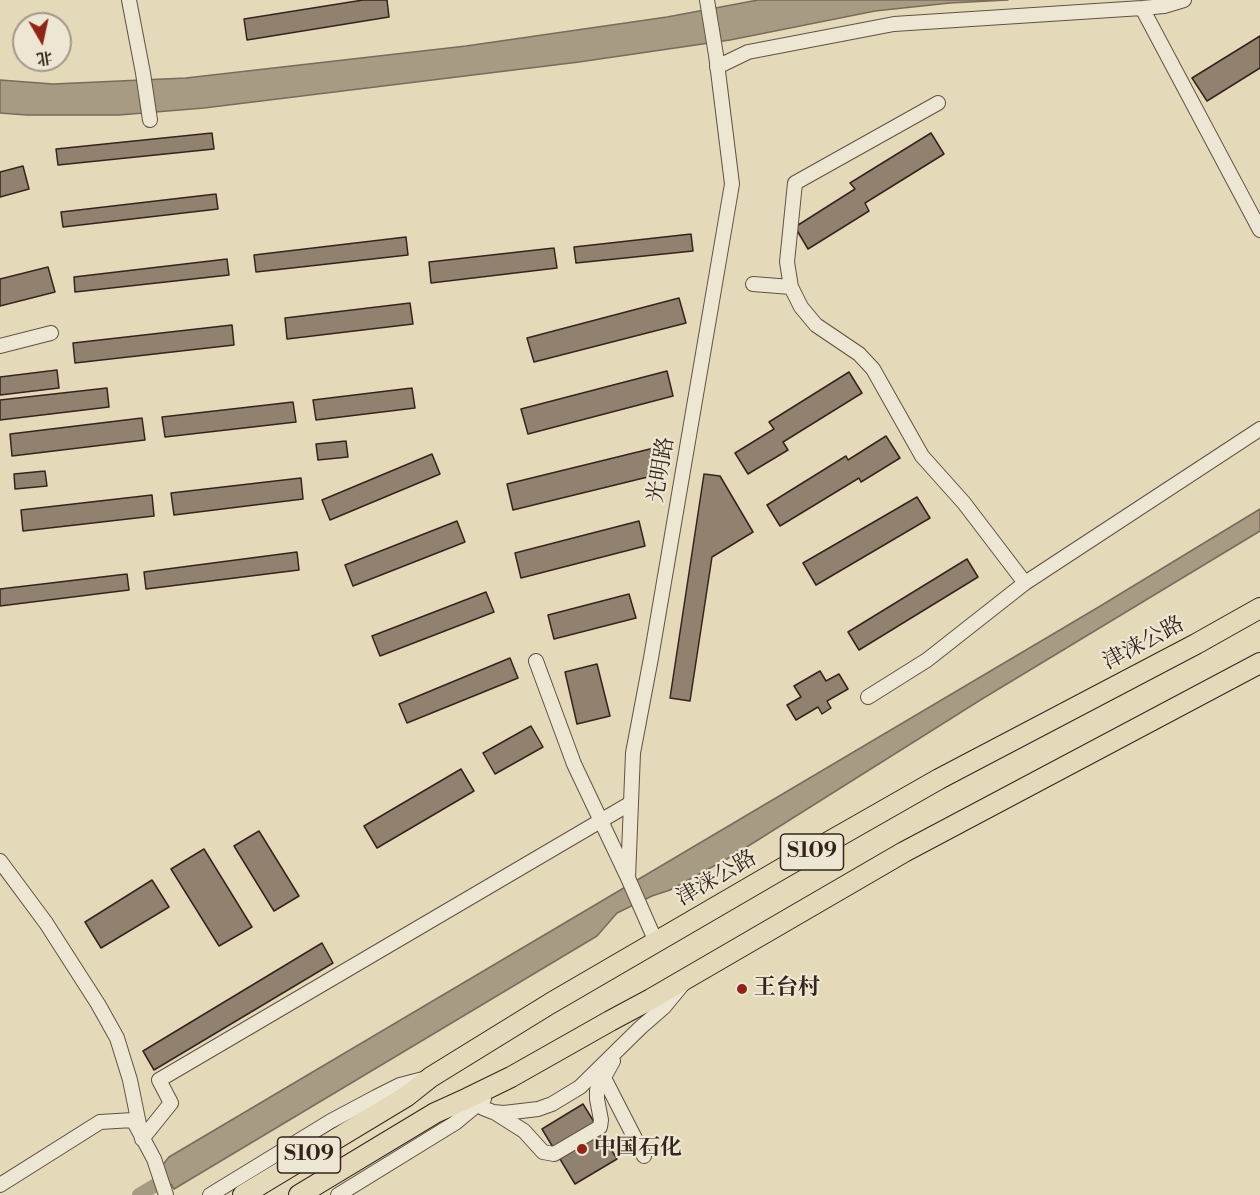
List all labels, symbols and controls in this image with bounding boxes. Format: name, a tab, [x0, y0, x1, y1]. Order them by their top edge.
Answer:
north arrow	[12, 12, 72, 72]
text: 北	[35, 47, 54, 69]
street label: 光明路	[643, 435, 681, 505]
street label: 津涞公路	[1099, 612, 1189, 676]
road number: S109	[780, 834, 844, 870]
street label: 津涞公路	[672, 846, 762, 912]
place label: 王台村	[754, 976, 820, 1002]
marker: 王台村	[735, 982, 749, 996]
place label: 中国石化	[594, 1136, 682, 1162]
road number: S109	[278, 1137, 340, 1173]
marker: 中国石化	[575, 1142, 589, 1156]

